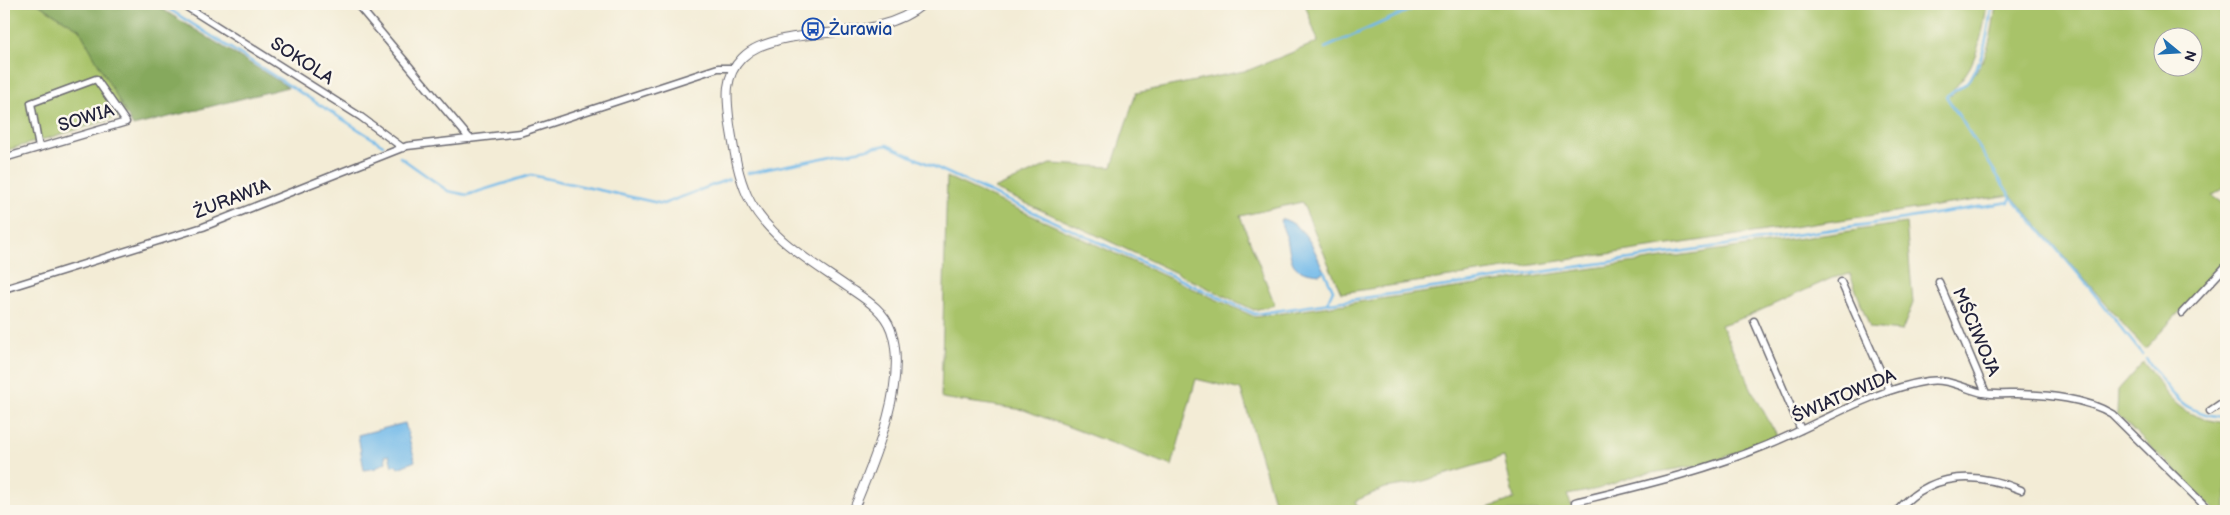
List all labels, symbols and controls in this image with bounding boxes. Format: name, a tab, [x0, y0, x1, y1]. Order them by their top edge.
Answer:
bus stop icon: Żurawia	[801, 17, 825, 41]
place label: Żurawia	[828, 18, 892, 40]
north arrow	[2152, 28, 2202, 78]
street label: SOKOLA	[266, 33, 338, 89]
text: N	[2180, 48, 2200, 63]
street label: SOWIA	[56, 100, 116, 136]
street label: ŻURAWIA	[190, 174, 273, 223]
street label: MŚCIWOJA	[1948, 284, 2006, 379]
street label: ŚWIATOWIDA	[1788, 363, 1899, 427]

